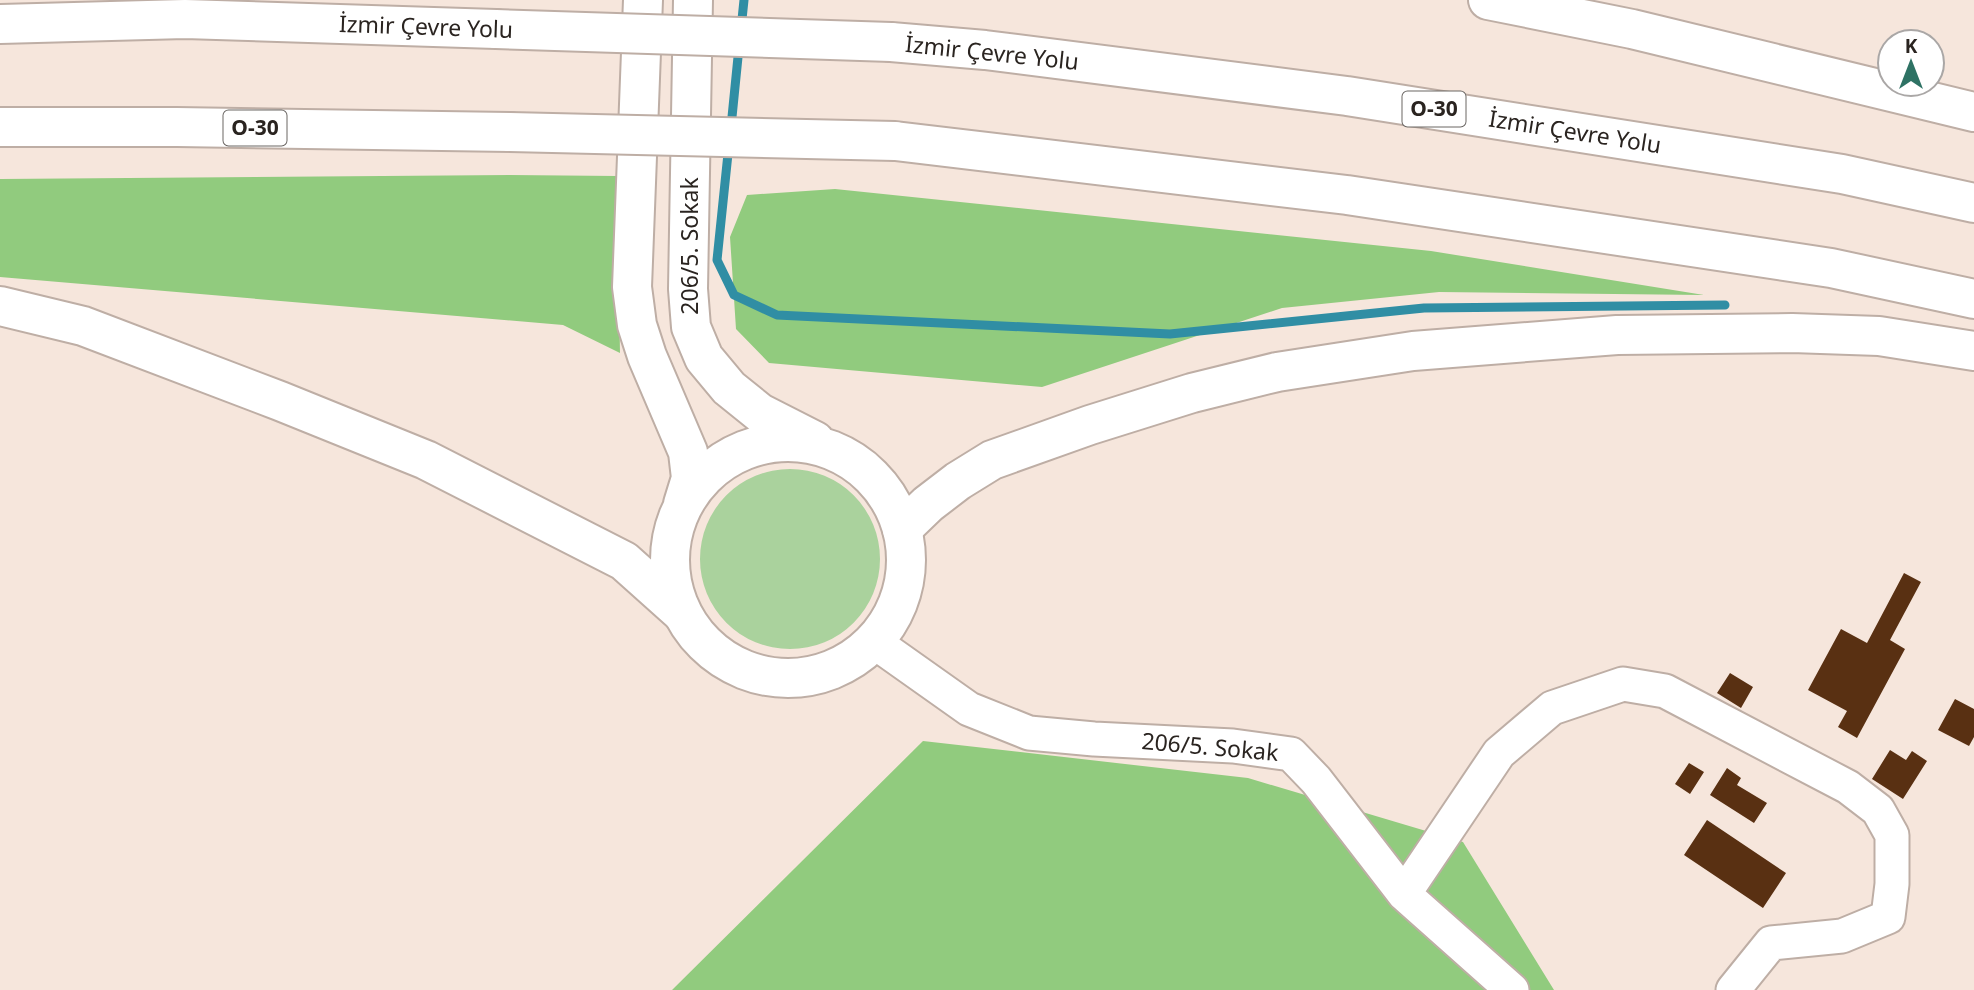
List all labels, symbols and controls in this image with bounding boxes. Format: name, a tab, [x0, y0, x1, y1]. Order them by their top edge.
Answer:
street label: İzmir Çevre Yolu	[338, 7, 514, 45]
street label: İzmir Çevre Yolu	[904, 27, 1080, 77]
north arrow	[1876, 28, 1946, 98]
text: K	[1905, 33, 1918, 59]
road number: O-30	[1402, 92, 1466, 126]
street label: İzmir Çevre Yolu	[1487, 102, 1664, 160]
road number: O-30	[224, 110, 286, 146]
street label: 206/5. Sokak	[673, 177, 705, 315]
street label: 206/5. Sokak	[1140, 724, 1281, 768]

